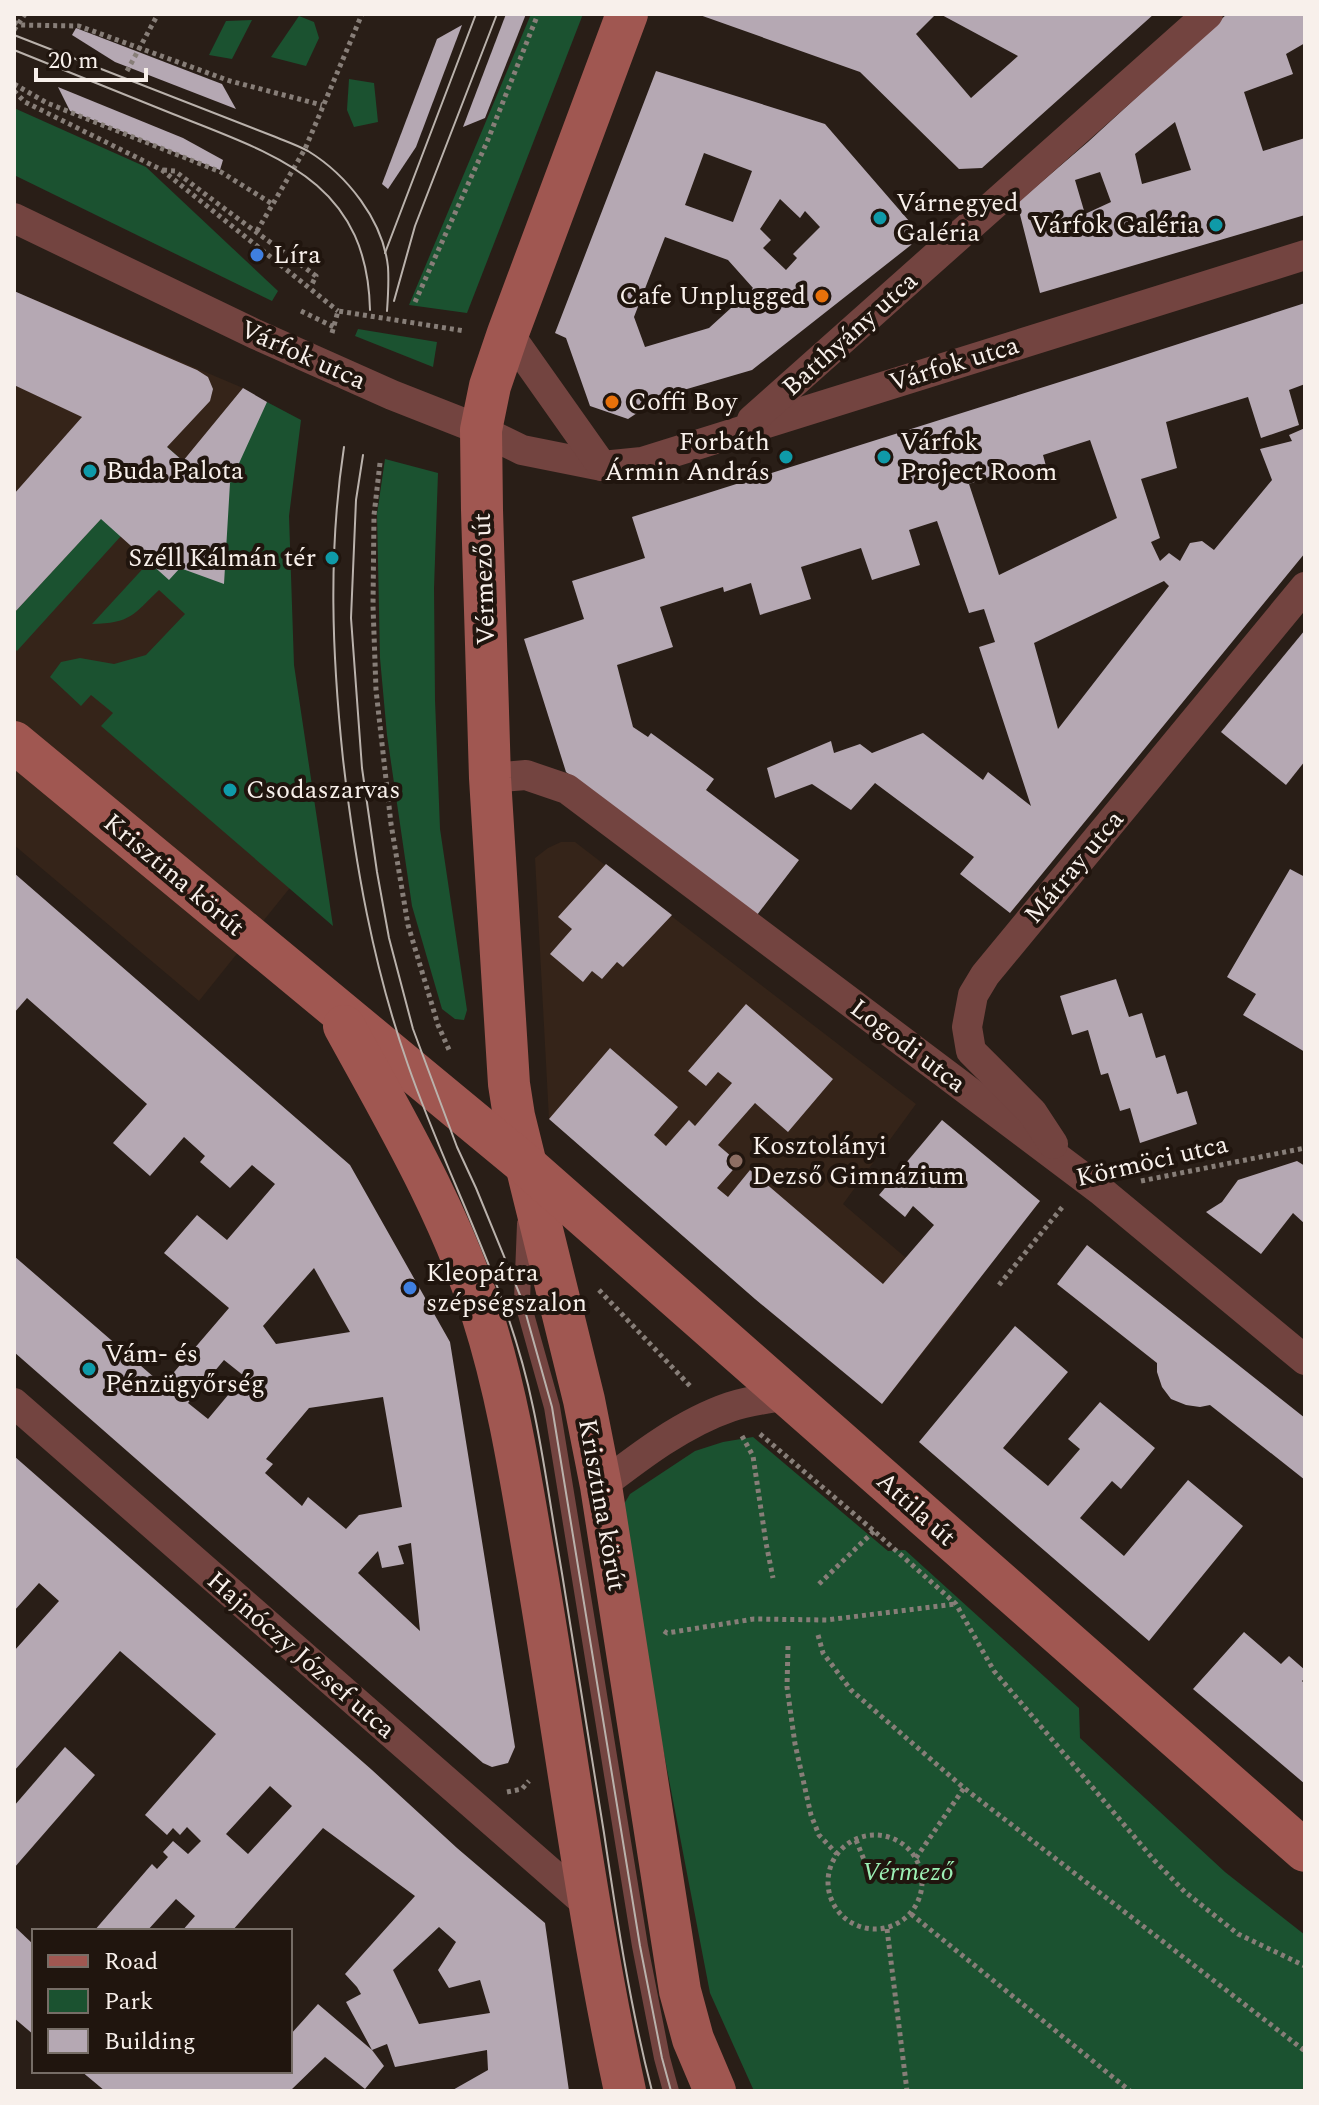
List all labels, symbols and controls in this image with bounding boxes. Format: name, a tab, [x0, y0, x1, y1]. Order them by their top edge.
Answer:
scale bar	[36, 32, 146, 82]
text: 20 m	[48, 43, 99, 79]
place label: Várnegyed Galéria	[896, 183, 1019, 253]
place label: Várfok Galéria	[1031, 205, 1200, 245]
marker: Várnegyed Galéria	[871, 209, 889, 227]
marker: Várfok Galéria	[1207, 216, 1225, 234]
place label: Líra	[273, 235, 321, 275]
marker: Líra	[248, 246, 266, 264]
street label: Batthyány utca	[773, 262, 927, 406]
place label: Cafe Unplugged	[619, 276, 806, 316]
marker: Cafe Unplugged	[813, 287, 831, 305]
street label: Várfok utca	[234, 309, 373, 401]
street label: Várfok utca	[884, 325, 1024, 403]
place label: Coffi Boy	[628, 382, 739, 422]
marker: Coffi Boy	[603, 393, 621, 411]
place label: Forbáth Ármin András	[604, 422, 770, 492]
place label: Várfok Project Room	[900, 422, 1057, 492]
marker: Forbáth Ármin András	[777, 448, 795, 466]
marker: Várfok Project Room	[875, 448, 893, 466]
place label: Buda Palota	[106, 451, 244, 491]
marker: Buda Palota	[81, 462, 99, 480]
street label: Vérmező út	[462, 512, 506, 646]
place label: Széll Kálmán tér	[128, 538, 316, 578]
marker: Széll Kálmán tér	[323, 549, 341, 567]
place label: Csodaszarvas	[246, 770, 401, 810]
marker: Csodaszarvas	[221, 781, 239, 799]
street label: Mátray utca	[1014, 801, 1134, 933]
street label: Krisztina körút	[94, 804, 254, 946]
street label: Logodi utca	[841, 989, 975, 1103]
street label: Körmöci utca	[1072, 1124, 1232, 1198]
place label: Kosztolányi Dezső Gimnázium	[752, 1126, 965, 1196]
marker: Kosztolányi Dezső Gimnázium	[727, 1152, 745, 1170]
place label: Kleopátra szépségszalon	[426, 1253, 587, 1323]
marker: Kleopátra szépségszalon	[401, 1279, 419, 1297]
place label: Vám- és Pénzügyőrség	[105, 1334, 265, 1404]
marker: Vám- és Pénzügyőrség	[80, 1360, 98, 1378]
street label: Krisztina körút	[567, 1416, 637, 1594]
street label: Attila út	[867, 1462, 965, 1556]
street label: Hajnóczy József utca	[198, 1561, 405, 1749]
park label: Vérmező	[862, 1852, 954, 1892]
legend	[32, 1929, 292, 2073]
text: Road	[104, 1944, 158, 1980]
text: Park	[104, 1984, 154, 2020]
text: Building	[104, 2024, 196, 2060]

